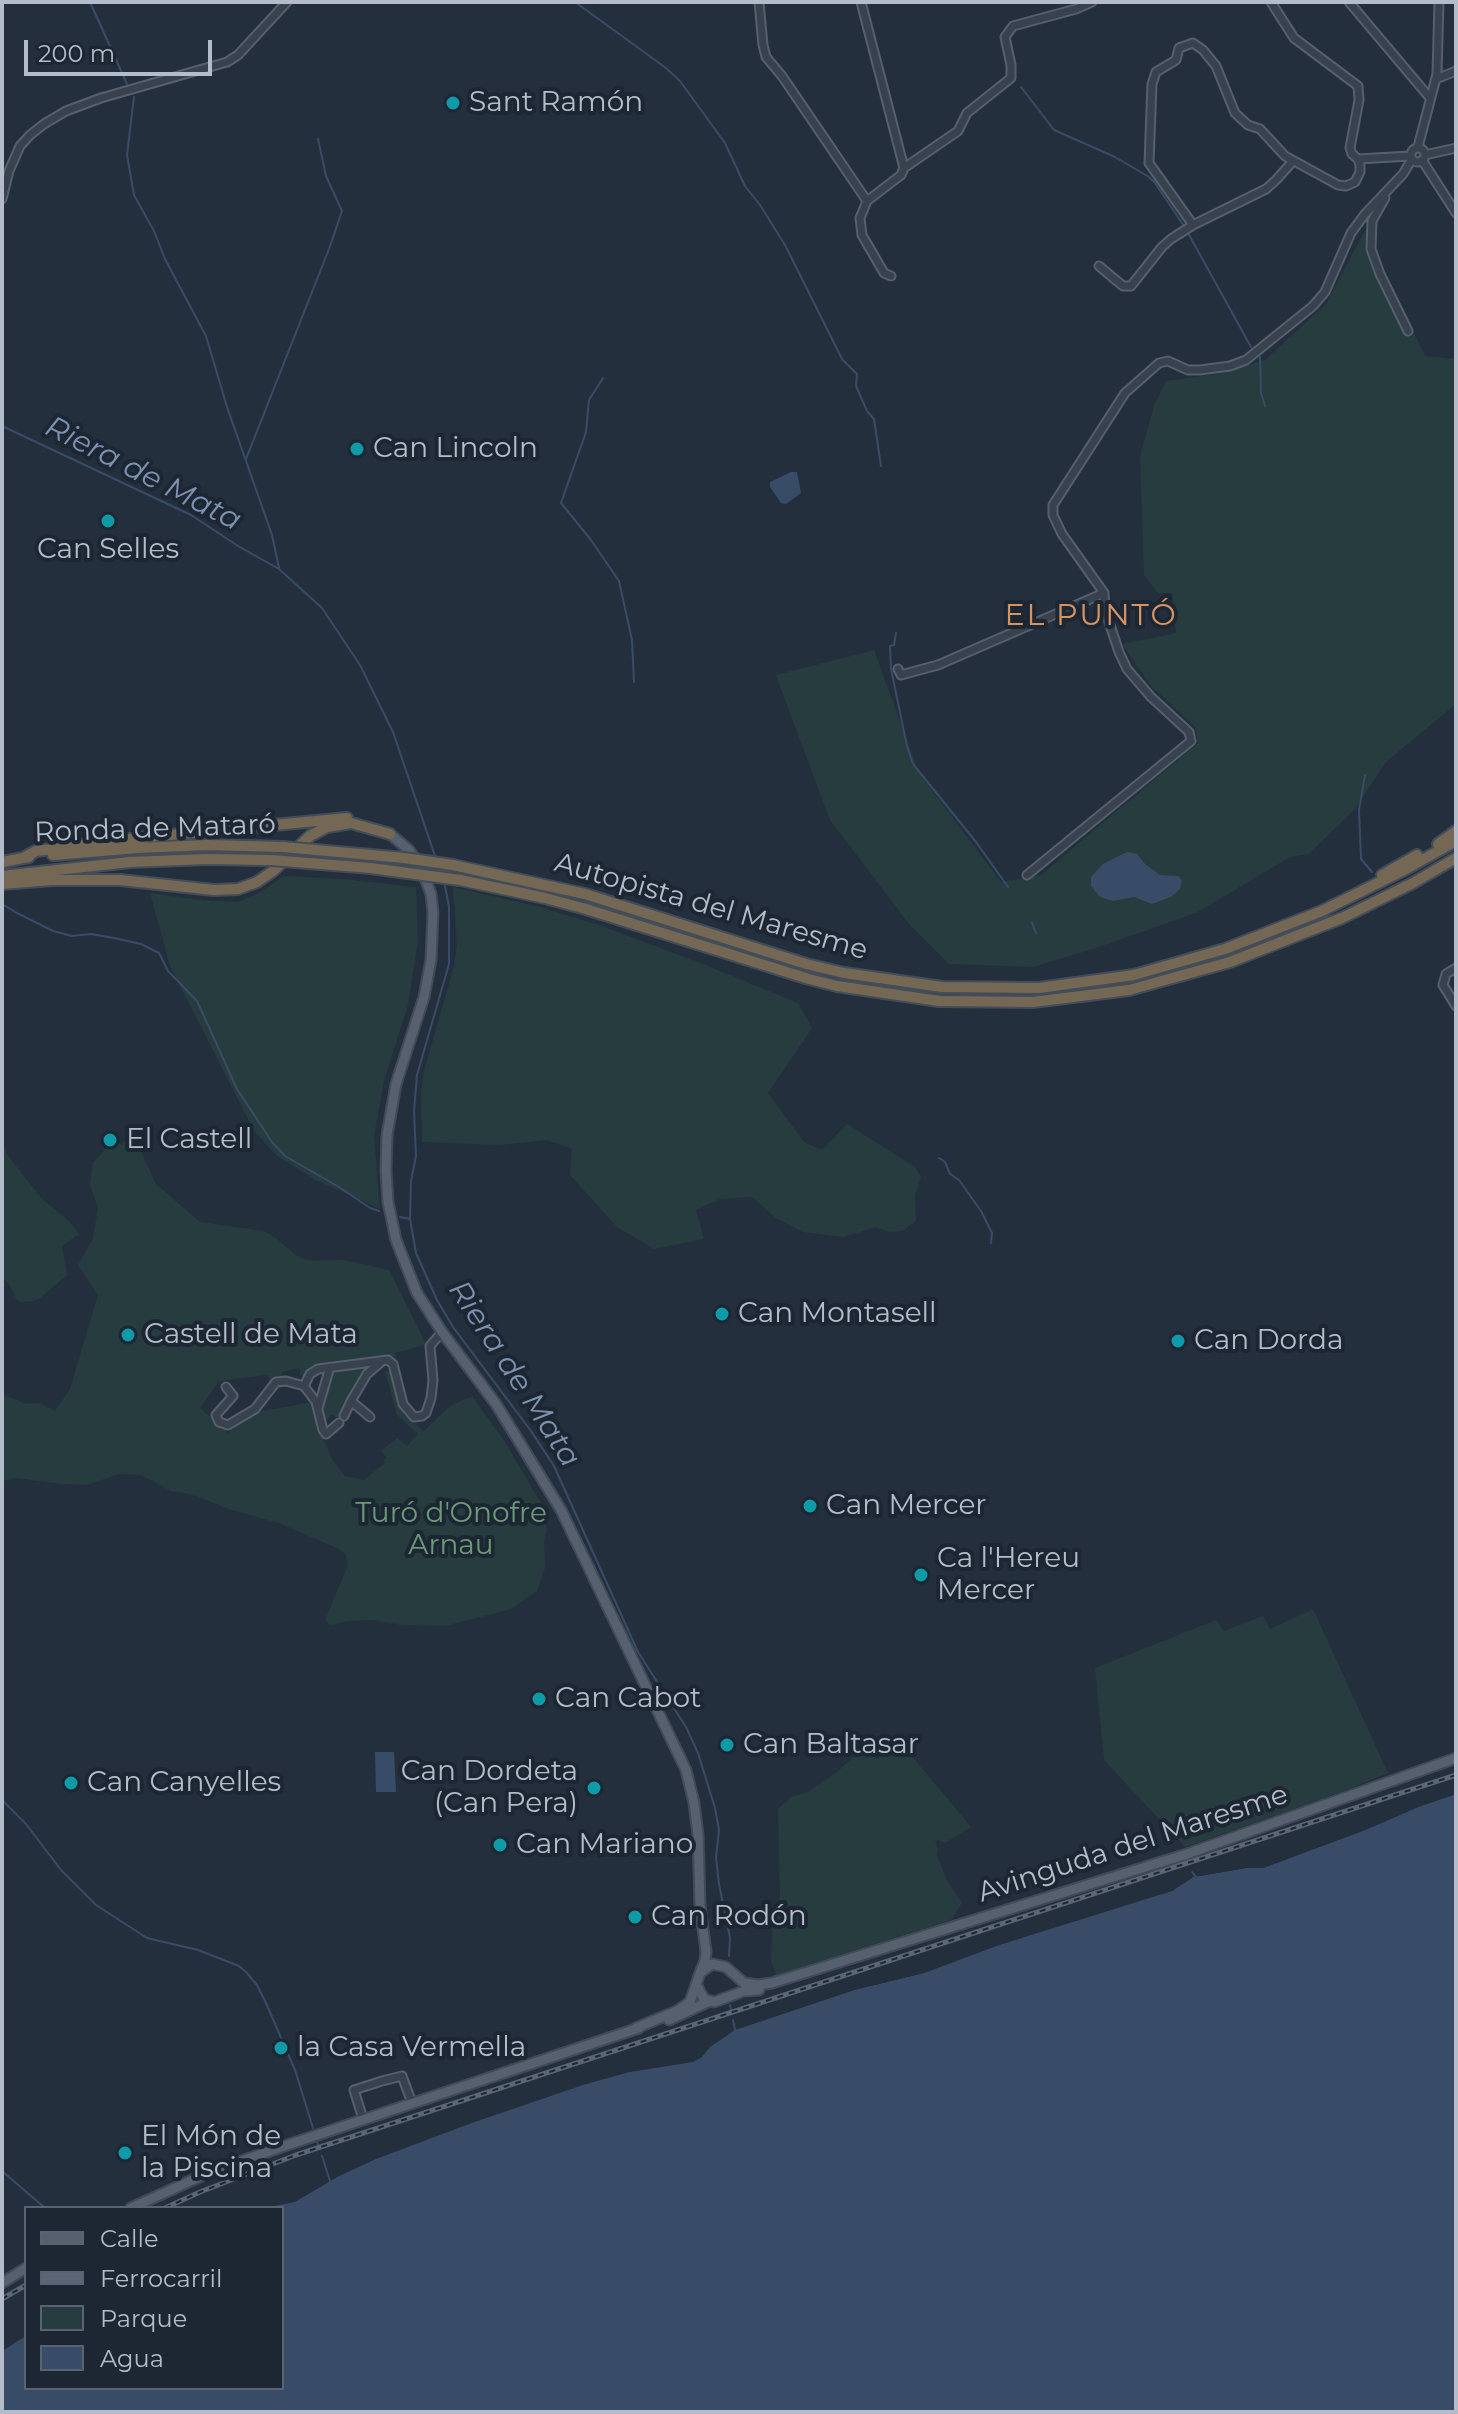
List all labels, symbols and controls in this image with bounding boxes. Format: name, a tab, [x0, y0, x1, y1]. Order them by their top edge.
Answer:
scale bar	[28, 24, 216, 74]
text: 200 m	[38, 39, 115, 68]
place label: Sant Ramón	[469, 86, 643, 120]
marker: Sant Ramón	[444, 94, 462, 112]
water label: Riera de Mata	[39, 409, 247, 539]
place label: Can Lincoln	[373, 432, 538, 466]
marker: Can Lincoln	[348, 440, 366, 458]
marker: Can Selles	[99, 512, 117, 530]
place label: Can Selles	[37, 533, 179, 567]
district label: EL PUNTÓ	[1004, 598, 1178, 634]
street label: Ronda de Mataró	[34, 808, 276, 850]
street label: Autopista del Maresme	[551, 846, 871, 968]
place label: El Castell	[126, 1123, 252, 1157]
marker: El Castell	[101, 1131, 119, 1149]
water label: Riera de Mata	[440, 1274, 588, 1474]
place label: Can Montasell	[738, 1297, 937, 1331]
marker: Can Montasell	[713, 1305, 731, 1323]
place label: Castell de Mata	[144, 1318, 358, 1352]
place label: Can Dorda	[1194, 1324, 1343, 1358]
marker: Castell de Mata	[119, 1326, 137, 1344]
marker: Can Dorda	[1169, 1332, 1187, 1350]
place label: Can Mercer	[826, 1489, 987, 1523]
park label: Turó d'Onofre Arnau	[355, 1497, 547, 1563]
marker: Can Mercer	[801, 1497, 819, 1515]
place label: Ca l'Hereu Mercer	[937, 1542, 1080, 1608]
marker: Ca l'Hereu Mercer	[912, 1566, 930, 1584]
place label: Can Cabot	[555, 1682, 701, 1716]
marker: Can Cabot	[530, 1690, 548, 1708]
place label: Can Baltasar	[743, 1728, 919, 1762]
marker: Can Baltasar	[718, 1736, 736, 1754]
place label: Can Dordeta (Can Pera)	[401, 1755, 578, 1821]
place label: Can Canyelles	[87, 1766, 281, 1800]
marker: Can Canyelles	[62, 1774, 80, 1792]
street label: Avinguda del Maresme	[974, 1778, 1292, 1910]
marker: Can Dordeta (Can Pera)	[585, 1779, 603, 1797]
place label: Can Mariano	[516, 1828, 693, 1862]
marker: Can Mariano	[491, 1836, 509, 1854]
place label: Can Rodón	[651, 1900, 807, 1934]
marker: Can Rodón	[626, 1908, 644, 1926]
place label: la Casa Vermella	[297, 2031, 526, 2065]
marker: la Casa Vermella	[272, 2039, 290, 2057]
place label: El Món de la Piscina	[141, 2120, 281, 2186]
marker: El Món de la Piscina	[116, 2144, 134, 2162]
legend	[24, 2206, 284, 2390]
text: Calle	[100, 2224, 158, 2253]
text: Ferrocarril	[100, 2264, 223, 2293]
text: Parque	[100, 2304, 187, 2333]
text: Agua	[100, 2344, 164, 2373]

